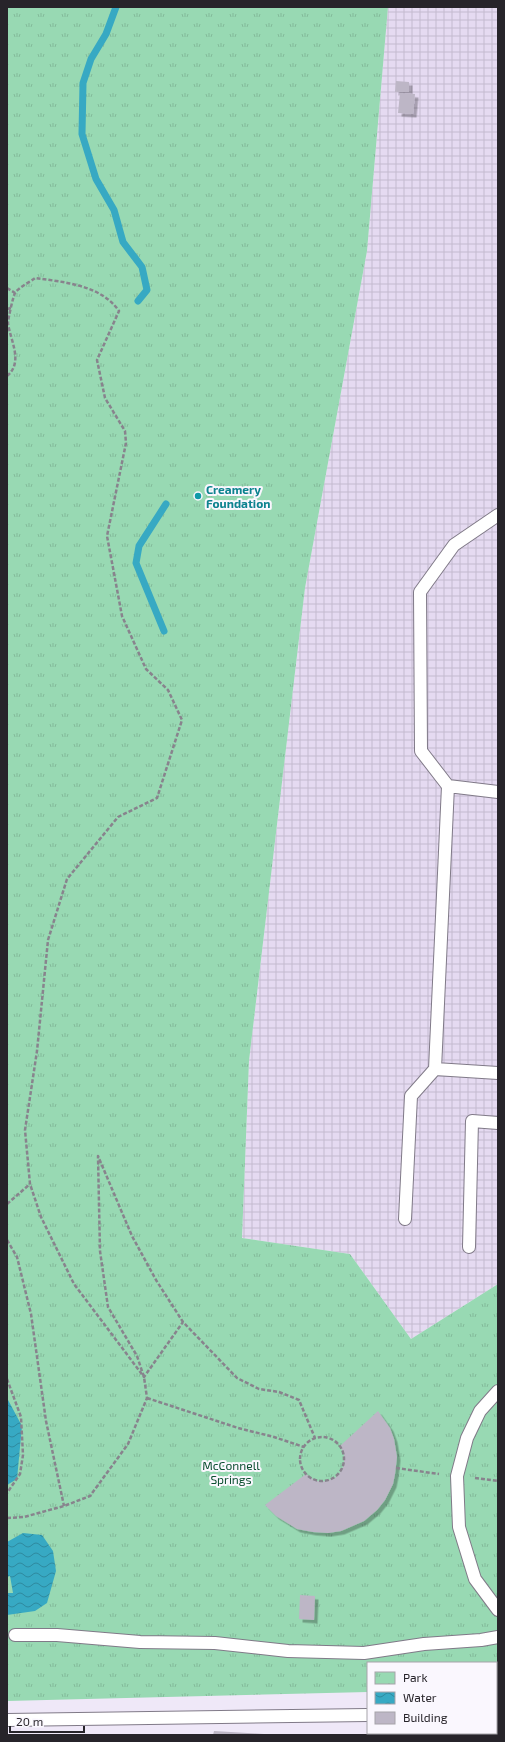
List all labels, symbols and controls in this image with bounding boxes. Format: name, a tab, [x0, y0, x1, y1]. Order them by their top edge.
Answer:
place label: Creamery Foundation	[206, 482, 270, 510]
marker: Creamery Foundation	[193, 491, 203, 501]
park label: McConnell Springs	[202, 1458, 260, 1486]
legend	[367, 1662, 497, 1734]
text: Park	[403, 1670, 428, 1684]
text: Water	[403, 1690, 437, 1704]
scale bar	[10, 1708, 84, 1734]
text: Building	[403, 1710, 448, 1724]
text: 20 m	[16, 1714, 43, 1728]

